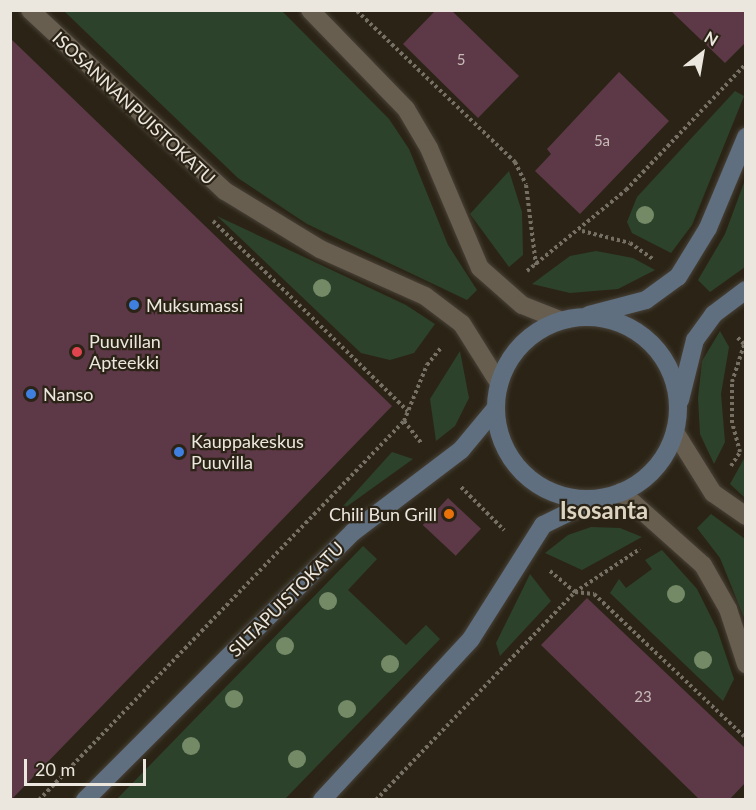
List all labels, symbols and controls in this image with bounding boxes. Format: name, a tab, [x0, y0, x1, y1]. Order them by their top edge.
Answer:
north arrow	[672, 24, 732, 84]
street label: ISOSANNANPUISTOKATU	[48, 27, 220, 189]
text: N	[701, 27, 722, 49]
house number: 5	[457, 51, 465, 69]
house number: 5a	[594, 132, 610, 150]
place label: Muksumassi	[146, 294, 243, 316]
marker: Muksumassi	[127, 298, 141, 312]
place label: Puuvillan Apteekki	[89, 331, 161, 374]
marker: Puuvillan Apteekki	[70, 345, 84, 359]
place label: Nanso	[43, 383, 93, 405]
marker: Nanso	[24, 387, 38, 401]
place label: Kauppakeskus Puuvilla	[191, 431, 304, 474]
marker: Kauppakeskus Puuvilla	[172, 445, 186, 459]
district label: Isosanta	[560, 496, 648, 524]
place label: Chili Bun Grill	[329, 503, 437, 525]
marker: Chili Bun Grill	[442, 507, 456, 521]
street label: SILTAPUISTOKATU	[224, 537, 348, 661]
house number: 23	[634, 688, 652, 706]
scale bar	[27, 747, 148, 785]
text: 20 m	[35, 758, 75, 780]

